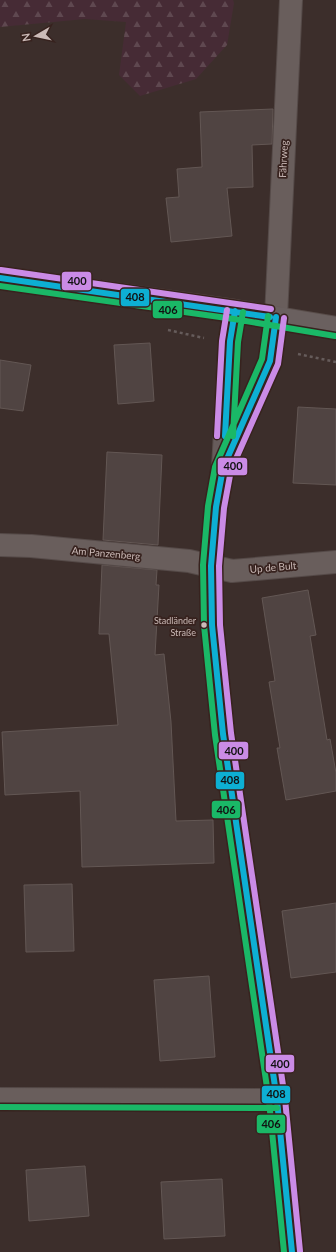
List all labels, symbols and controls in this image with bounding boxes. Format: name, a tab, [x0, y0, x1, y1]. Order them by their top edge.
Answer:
north arrow	[16, 16, 56, 56]
text: N	[19, 32, 33, 43]
street label: Fährweg	[276, 140, 290, 178]
line badge: 400	[61, 271, 92, 291]
text: 400	[67, 274, 87, 287]
line badge: 408	[120, 288, 150, 307]
text: 408	[125, 290, 145, 303]
line badge: 406	[152, 300, 183, 319]
text: 406	[158, 303, 178, 316]
line badge: 400	[217, 457, 248, 476]
text: 400	[223, 459, 243, 472]
street label: Am Panzenberg	[71, 544, 141, 562]
street label: Up de Bult	[249, 559, 297, 575]
place label: Stadländer Straße	[154, 615, 197, 638]
marker: Stadländer Straße	[199, 620, 209, 630]
line badge: 400	[218, 741, 249, 760]
text: 400	[224, 744, 244, 757]
line badge: 408	[215, 771, 245, 790]
text: 408	[220, 773, 240, 786]
line badge: 406	[211, 800, 241, 819]
text: 406	[216, 803, 236, 816]
line badge: 400	[265, 1054, 295, 1073]
text: 400	[270, 1057, 290, 1070]
line badge: 408	[261, 1085, 291, 1104]
text: 408	[266, 1087, 286, 1100]
line badge: 406	[256, 1114, 286, 1134]
text: 406	[261, 1117, 281, 1130]

